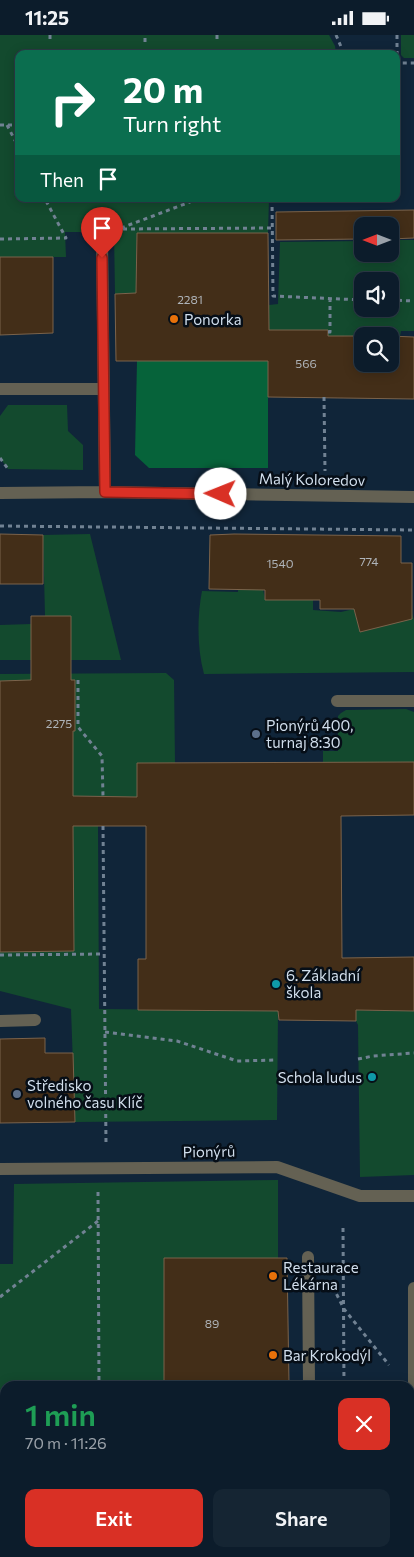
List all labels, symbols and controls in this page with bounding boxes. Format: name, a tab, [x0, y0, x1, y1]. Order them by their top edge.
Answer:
text: 11:25	[25, 6, 69, 29]
text: 20 m	[123, 67, 203, 110]
icon: right	[40, 70, 105, 135]
text: Turn right	[123, 110, 221, 137]
icon: arrive	[94, 165, 122, 193]
text: Then	[40, 168, 84, 191]
pin	[81, 207, 123, 258]
icon: arrive	[88, 214, 116, 242]
north arrow	[354, 217, 399, 263]
map controls	[354, 217, 399, 372]
button: sound	[354, 272, 399, 317]
house number: 2281	[177, 292, 203, 306]
place label: Ponorka	[184, 310, 242, 328]
marker: Ponorka	[168, 313, 180, 325]
button: search	[354, 327, 399, 372]
house number: 566	[295, 356, 317, 370]
position arrow	[194, 467, 246, 519]
street label: Malý Koloredov	[259, 469, 366, 489]
house number: 774	[359, 554, 379, 568]
house number: 1540	[266, 556, 294, 570]
house number: 2275	[46, 716, 72, 730]
place label: Pionýrů 400, turnaj 8:30	[266, 716, 353, 751]
marker: Pionýrů 400, turnaj 8:30	[250, 728, 262, 740]
place label: 6. Základní škola	[286, 966, 361, 1001]
marker: 6. Základní škola	[270, 978, 282, 990]
place label: Schola ludus	[278, 1068, 362, 1086]
marker: Schola ludus	[366, 1071, 378, 1083]
place label: Středisko volného času Klíč	[27, 1076, 143, 1111]
marker: Středisko volného času Klíč	[11, 1088, 23, 1100]
street label: Pionýrů	[182, 1142, 236, 1160]
place label: Restaurace Lékárna	[283, 1258, 359, 1293]
marker: Restaurace Lékárna	[267, 1270, 279, 1282]
house number: 89	[205, 1316, 219, 1330]
place label: Bar Krokodýl	[283, 1346, 371, 1364]
marker: Bar Krokodýl	[267, 1349, 279, 1361]
text: 1 min	[25, 1395, 96, 1432]
button: close	[338, 1398, 390, 1450]
text: 70 m · 11:26	[25, 1433, 107, 1452]
button: Exit	[25, 1489, 203, 1547]
button: Share	[213, 1489, 390, 1547]

